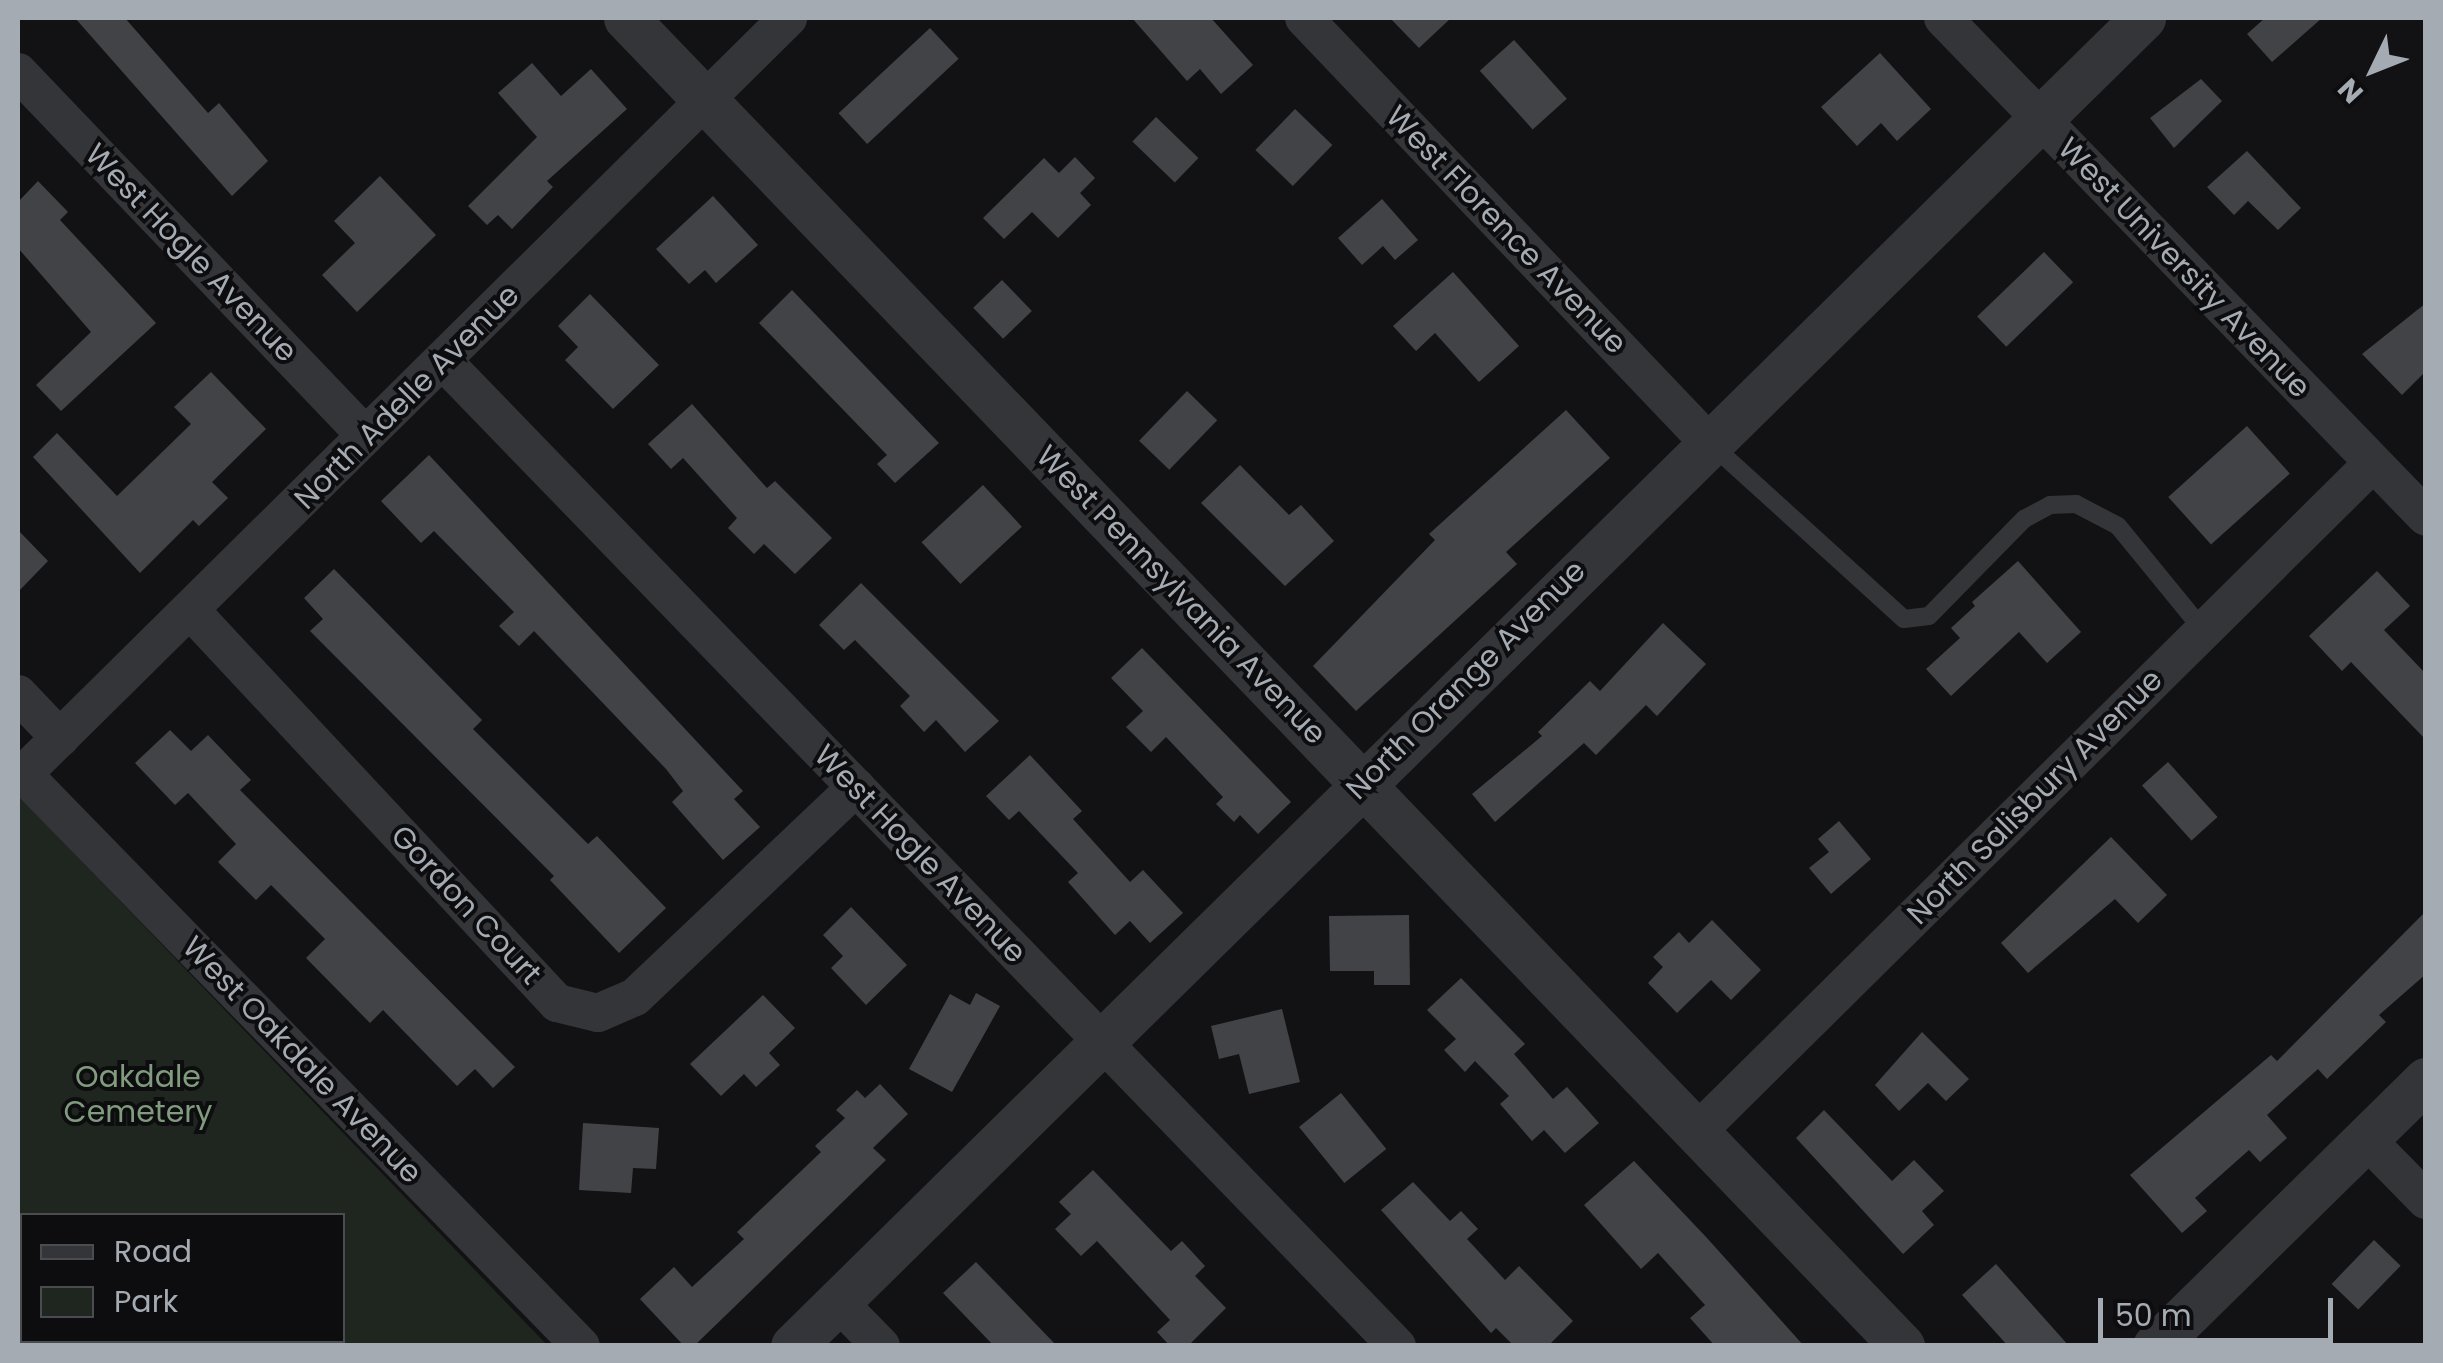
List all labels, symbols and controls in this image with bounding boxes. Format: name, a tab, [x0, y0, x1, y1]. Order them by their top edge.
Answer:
north arrow	[2323, 20, 2423, 120]
text: N	[2329, 70, 2372, 112]
street label: West Florence Avenue	[1378, 99, 1634, 361]
street label: West University Avenue	[2050, 131, 2318, 405]
street label: West Hogle Avenue	[78, 136, 304, 370]
street label: North Adelle Avenue	[287, 277, 527, 517]
street label: West Pennsylvania Avenue	[1029, 438, 1333, 752]
street label: North Orange Avenue	[1339, 553, 1593, 807]
street label: North Salisbury Avenue	[1900, 662, 2170, 932]
street label: West Hogle Avenue	[807, 737, 1033, 971]
street label: Gordon Court	[383, 818, 549, 992]
street label: West Oakdale Avenue	[175, 929, 429, 1191]
park label: Oakdale Cemetery	[64, 1059, 212, 1130]
legend	[20, 1213, 345, 1343]
text: Road	[114, 1230, 192, 1273]
scale bar	[2103, 1278, 2338, 1340]
text: Park	[114, 1280, 178, 1323]
text: 50 m	[2115, 1294, 2192, 1337]

